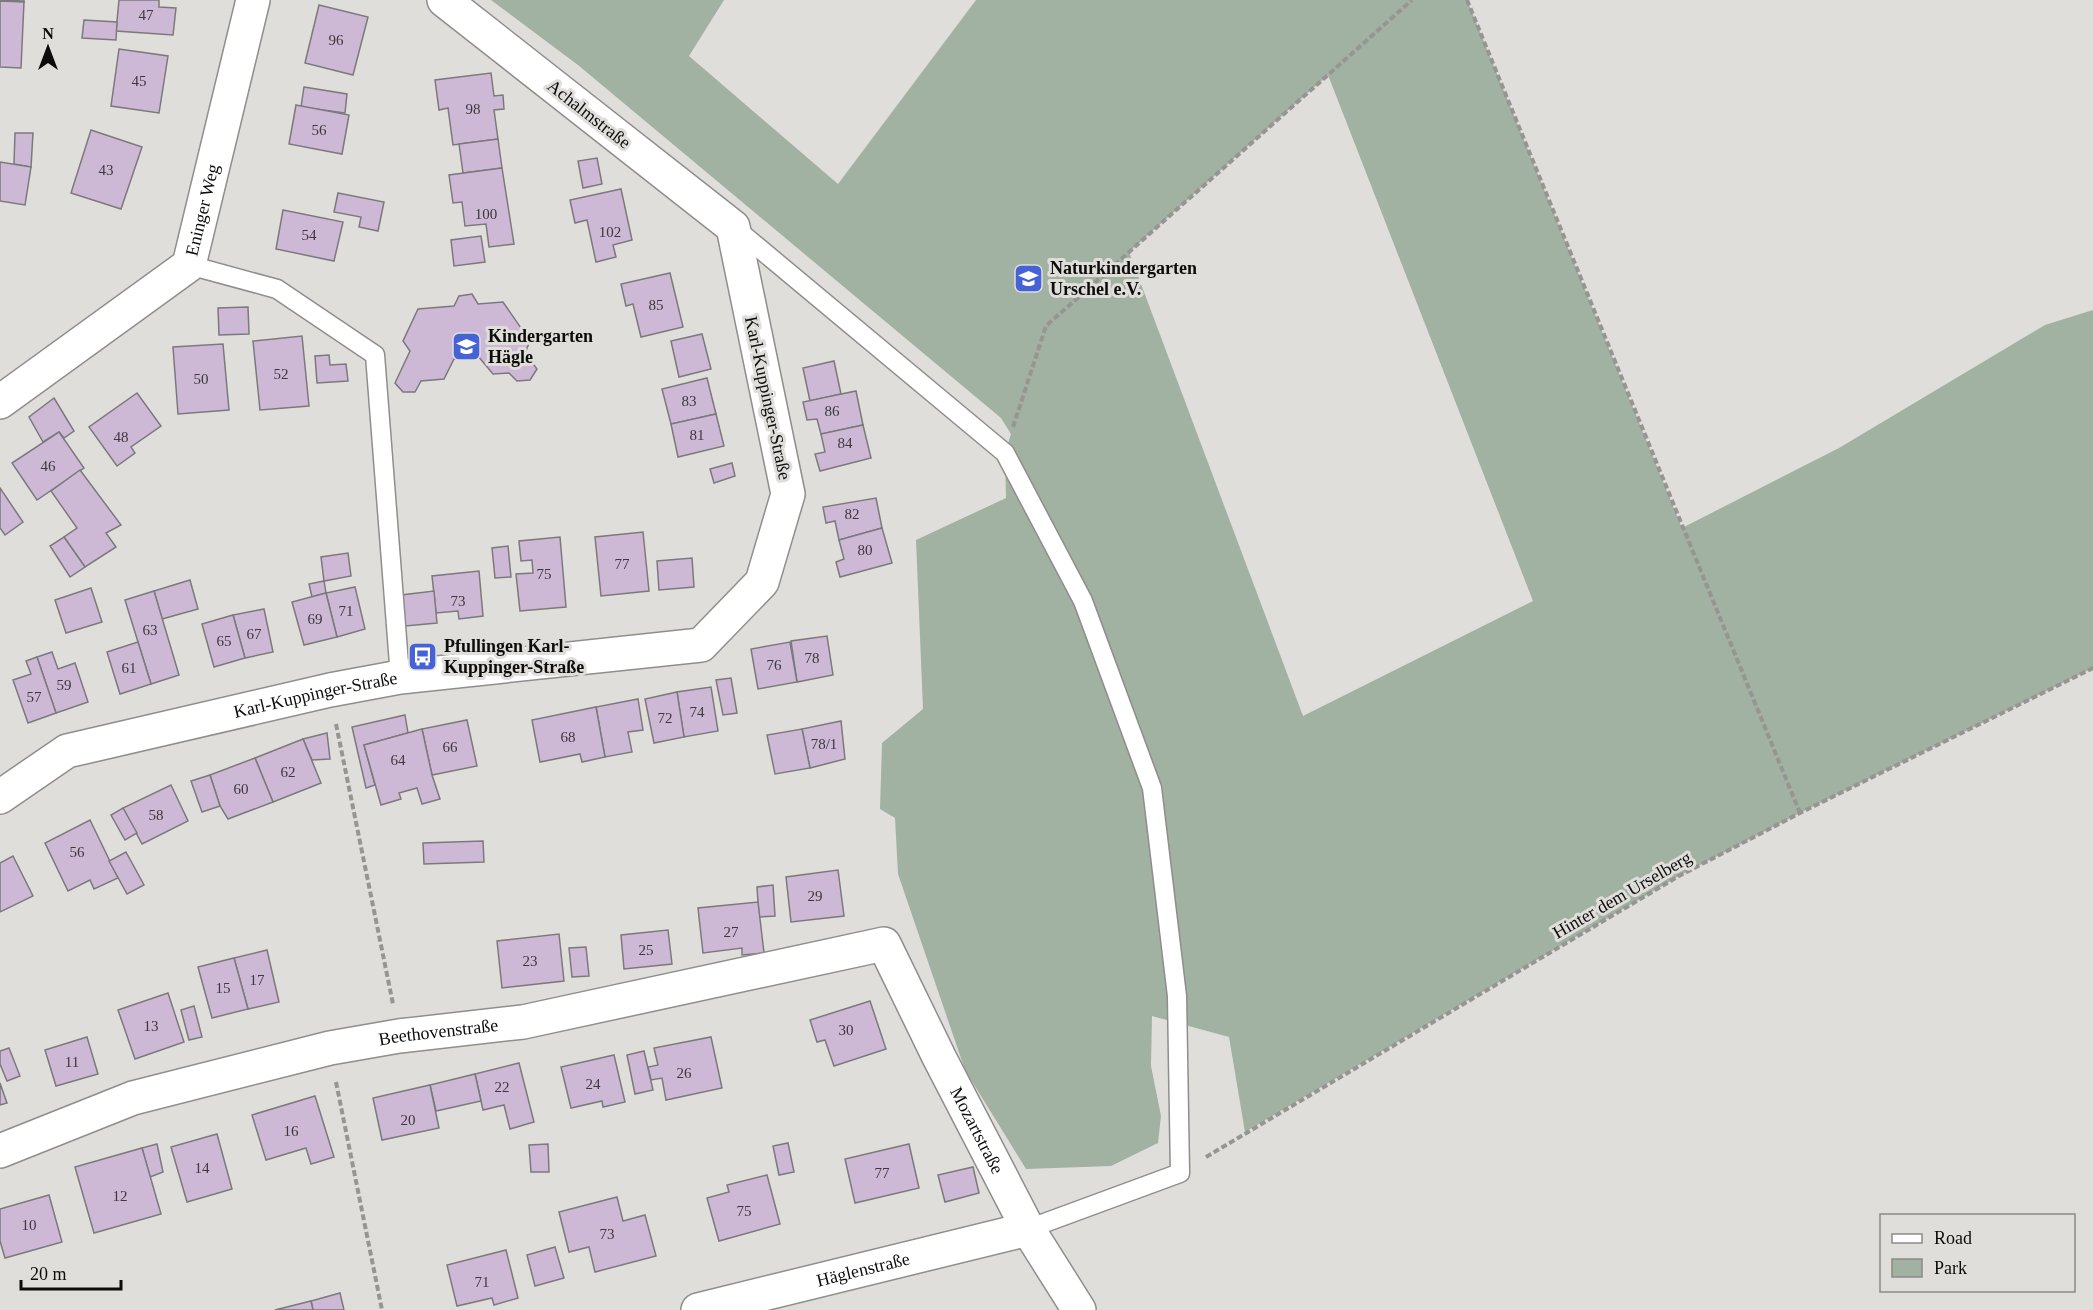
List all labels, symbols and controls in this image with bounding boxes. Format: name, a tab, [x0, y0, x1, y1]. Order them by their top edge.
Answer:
house number: 47	[139, 7, 154, 23]
north arrow	[18, 18, 78, 78]
text: N	[42, 25, 54, 42]
house number: 96	[329, 32, 344, 48]
house number: 45	[132, 73, 147, 89]
street label: Achalmstraße	[543, 75, 635, 153]
house number: 98	[466, 101, 481, 117]
house number: 56	[312, 122, 327, 138]
house number: 43	[99, 162, 114, 178]
street label: Eninger Weg	[182, 162, 223, 258]
house number: 100	[475, 206, 497, 222]
house number: 102	[599, 224, 621, 240]
house number: 54	[302, 227, 317, 243]
place label: Naturkindergarten Urschel e.V.	[1050, 258, 1197, 299]
school or university icon: Naturkindergarten Urschel e.V.	[1013, 262, 1045, 294]
house number: 85	[649, 297, 664, 313]
street label: Karl-Kuppinger-Straße	[741, 314, 795, 482]
place label: Kindergarten Hägle	[488, 326, 593, 367]
school or university icon: Kindergarten Hägle	[451, 330, 483, 362]
house number: 52	[274, 366, 289, 382]
house number: 50	[194, 371, 209, 387]
house number: 83	[682, 393, 697, 409]
house number: 86	[825, 403, 840, 419]
house number: 81	[690, 427, 705, 443]
house number: 48	[114, 429, 129, 445]
house number: 84	[838, 435, 853, 451]
house number: 46	[41, 458, 56, 474]
house number: 82	[845, 506, 860, 522]
house number: 80	[858, 542, 873, 558]
house number: 77	[615, 556, 630, 572]
house number: 75	[537, 566, 552, 582]
house number: 73	[451, 593, 466, 609]
house number: 71	[339, 603, 354, 619]
house number: 69	[308, 611, 323, 627]
house number: 63	[143, 622, 158, 638]
house number: 67	[247, 626, 262, 642]
house number: 65	[217, 633, 232, 649]
place label: Pfullingen Karl- Kuppinger-Straße	[444, 636, 584, 677]
bus stop icon: Pfullingen Karl- Kuppinger-Straße	[407, 640, 439, 672]
house number: 78	[805, 650, 820, 666]
house number: 76	[767, 657, 782, 673]
house number: 61	[122, 660, 137, 676]
street label: Karl-Kuppinger-Straße	[232, 668, 399, 722]
house number: 59	[57, 677, 72, 693]
house number: 57	[27, 689, 42, 705]
house number: 74	[690, 704, 705, 720]
house number: 72	[658, 710, 673, 726]
house number: 68	[561, 729, 576, 745]
house number: 78/1	[811, 736, 837, 752]
house number: 66	[443, 739, 458, 755]
house number: 64	[391, 752, 406, 768]
house number: 62	[281, 764, 296, 780]
house number: 60	[234, 781, 249, 797]
house number: 58	[149, 807, 164, 823]
house number: 56	[70, 844, 85, 860]
street label: Hinter dem Urselberg	[1549, 847, 1695, 943]
house number: 29	[808, 888, 823, 904]
house number: 27	[724, 924, 739, 940]
house number: 25	[639, 942, 654, 958]
house number: 23	[523, 953, 538, 969]
house number: 17	[250, 972, 265, 988]
house number: 15	[216, 980, 231, 996]
street label: Beethovenstraße	[377, 1015, 499, 1049]
house number: 13	[144, 1018, 159, 1034]
house number: 30	[839, 1022, 854, 1038]
house number: 11	[65, 1054, 79, 1070]
house number: 26	[677, 1065, 692, 1081]
house number: 24	[586, 1076, 601, 1092]
house number: 22	[495, 1079, 510, 1095]
street label: Mozartstraße	[946, 1084, 1008, 1177]
house number: 20	[401, 1112, 416, 1128]
house number: 16	[284, 1123, 299, 1139]
house number: 14	[195, 1160, 210, 1176]
house number: 77	[875, 1165, 890, 1181]
house number: 12	[113, 1188, 128, 1204]
house number: 75	[737, 1203, 752, 1219]
legend	[1880, 1214, 2075, 1292]
house number: 10	[22, 1217, 37, 1233]
house number: 73	[600, 1226, 615, 1242]
text: Road	[1934, 1228, 1972, 1248]
street label: Häglenstraße	[815, 1248, 912, 1291]
scale bar	[21, 1253, 122, 1291]
text: Park	[1934, 1258, 1967, 1278]
text: 20 m	[30, 1264, 67, 1284]
house number: 71	[475, 1274, 490, 1290]

